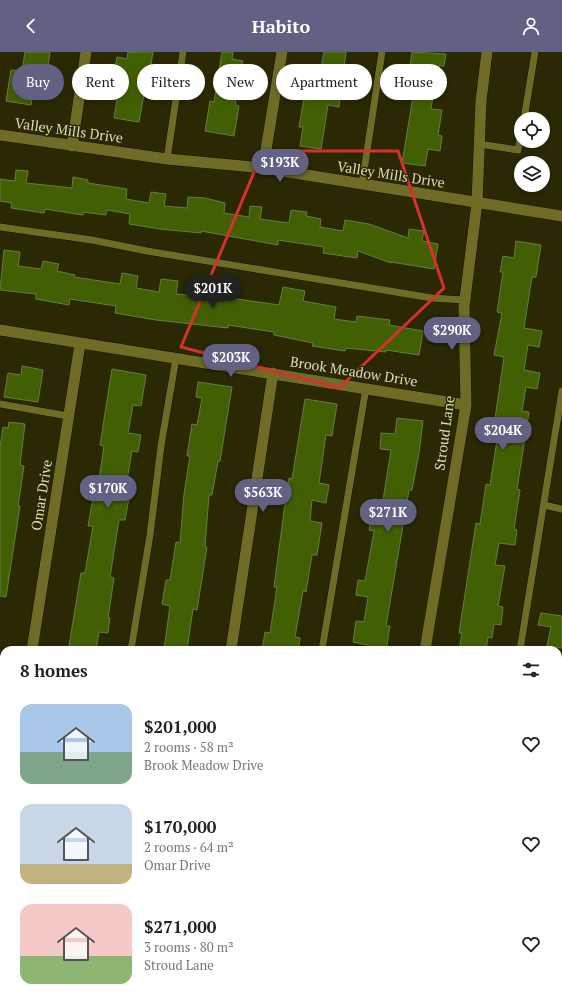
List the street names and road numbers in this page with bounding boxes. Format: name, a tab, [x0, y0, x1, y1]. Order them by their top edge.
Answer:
street label: Valley Mills Drive	[14, 113, 124, 147]
street label: Valley Mills Drive	[336, 156, 446, 192]
street label: Brook Meadow Drive	[289, 352, 419, 390]
street label: Stroud Lane	[429, 394, 459, 472]
street label: Omar Drive	[26, 458, 56, 532]

